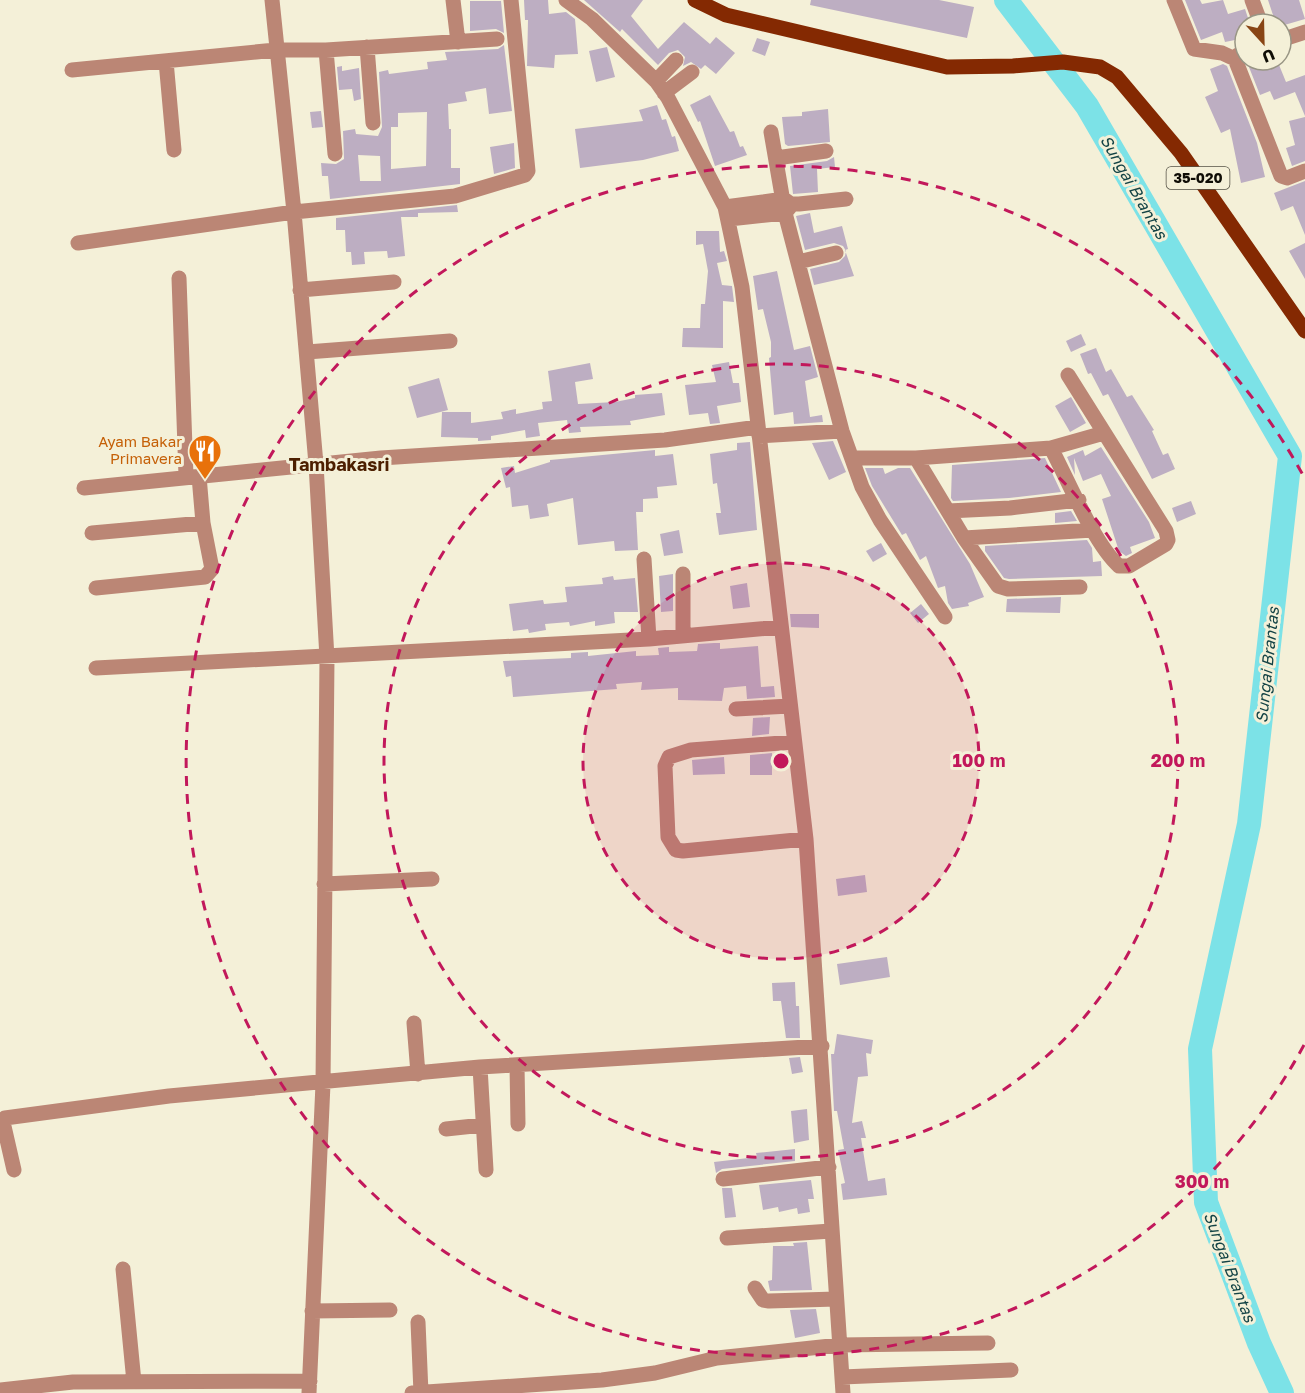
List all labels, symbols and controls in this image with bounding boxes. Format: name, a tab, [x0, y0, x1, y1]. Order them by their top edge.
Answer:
north arrow	[1233, 12, 1293, 72]
text: U	[1259, 44, 1278, 67]
water label: Sungai Brantas	[1096, 132, 1173, 244]
road number: 35-020	[1166, 167, 1230, 189]
place label: Ayam Bakar Primavera	[98, 432, 182, 467]
restaurant icon: Ayam Bakar Primavera	[187, 433, 223, 480]
district label: Tambakasri	[289, 453, 389, 475]
water label: Sungai Brantas	[1251, 605, 1283, 724]
text: 100 m	[953, 749, 1005, 771]
text: 200 m	[1151, 749, 1205, 771]
centre of rings	[771, 751, 791, 771]
text: 300 m	[1175, 1170, 1229, 1192]
water label: Sungai Brantas	[1200, 1209, 1261, 1326]

